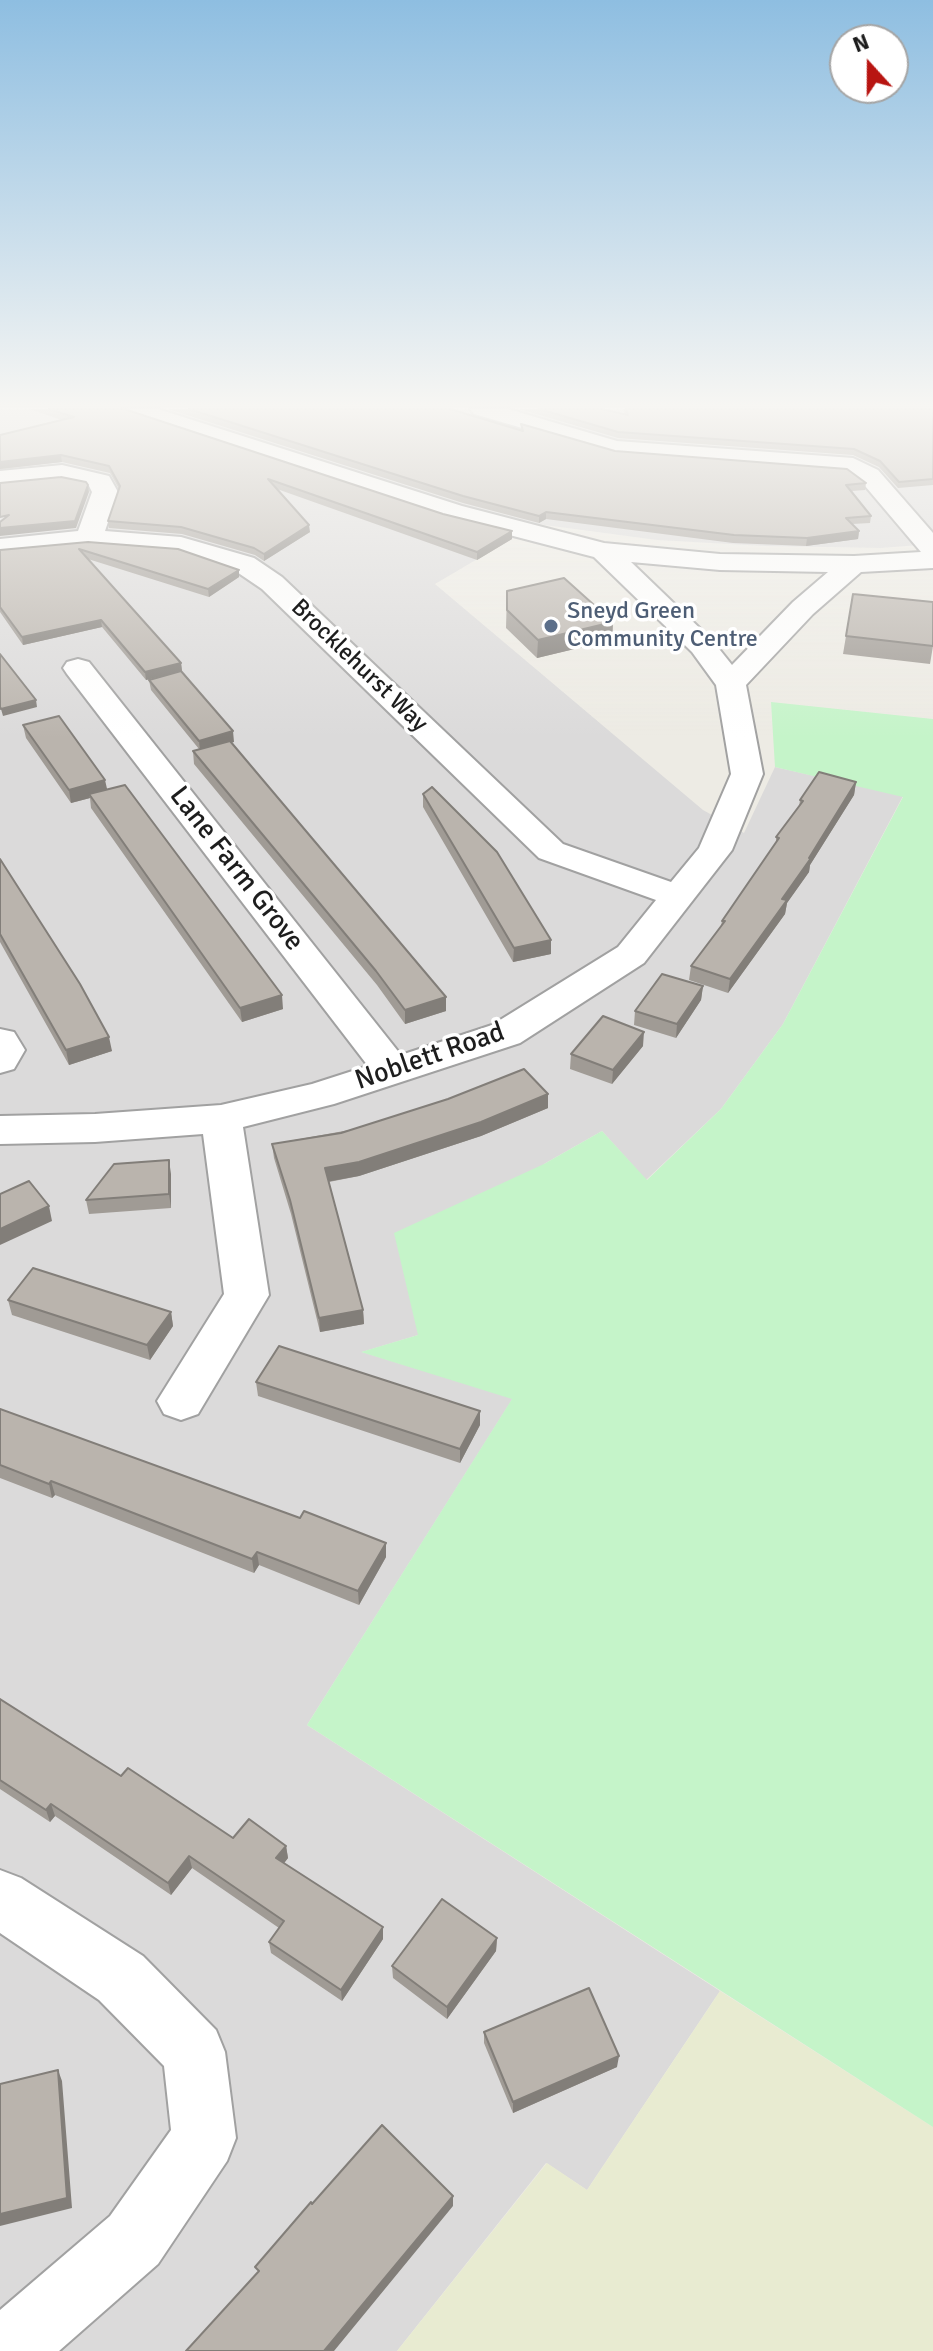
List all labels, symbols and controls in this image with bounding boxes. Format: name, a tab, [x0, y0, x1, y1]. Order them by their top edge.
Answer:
north arrow	[829, 24, 909, 104]
text: N	[849, 28, 873, 58]
street label: Brocklehurst Way	[285, 594, 433, 738]
place label: Sneyd Green Community Centre	[567, 598, 758, 654]
marker: Sneyd Green Community Centre	[542, 617, 560, 635]
street label: Lane Farm Grove	[161, 780, 311, 958]
street label: Noblett Road	[351, 1016, 509, 1098]

